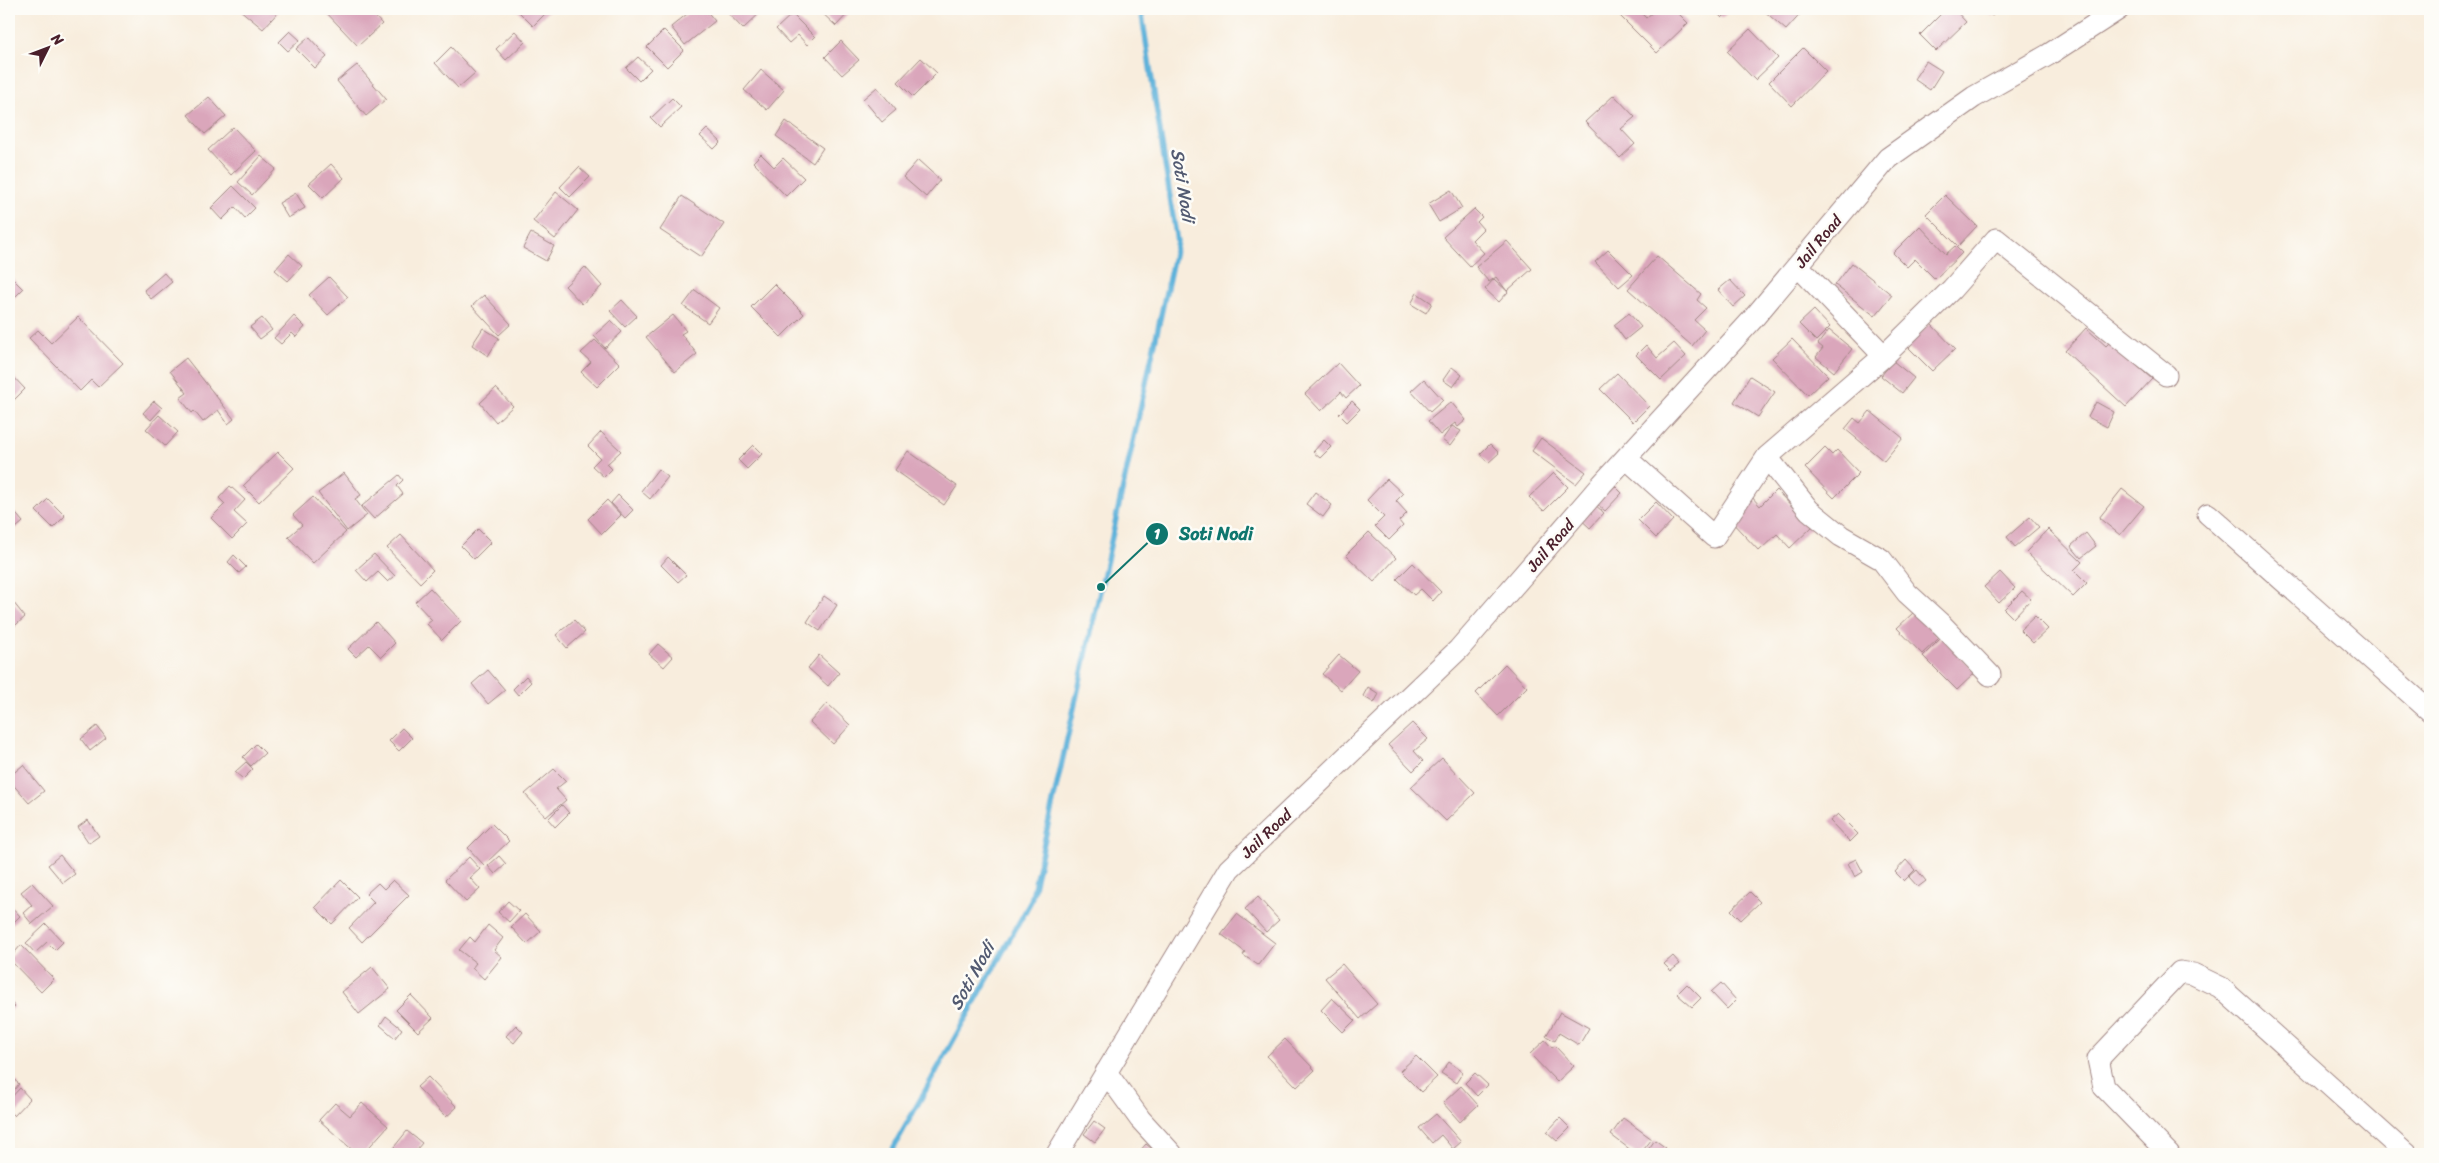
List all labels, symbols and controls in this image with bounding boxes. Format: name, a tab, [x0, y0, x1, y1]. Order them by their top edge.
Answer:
north arrow	[22, 22, 72, 72]
text: N	[44, 27, 70, 52]
water label: Soti Nodi	[1161, 146, 1205, 228]
street label: Jail Road	[1786, 207, 1851, 275]
street label: Jail Road	[1518, 511, 1583, 579]
callout: Soti Nodi	[1144, 518, 1263, 551]
text: Soti Nodi	[1178, 518, 1254, 550]
text: 1	[1154, 521, 1161, 547]
street label: Jail Road	[1233, 800, 1300, 866]
water label: Soti Nodi	[940, 932, 1006, 1016]

